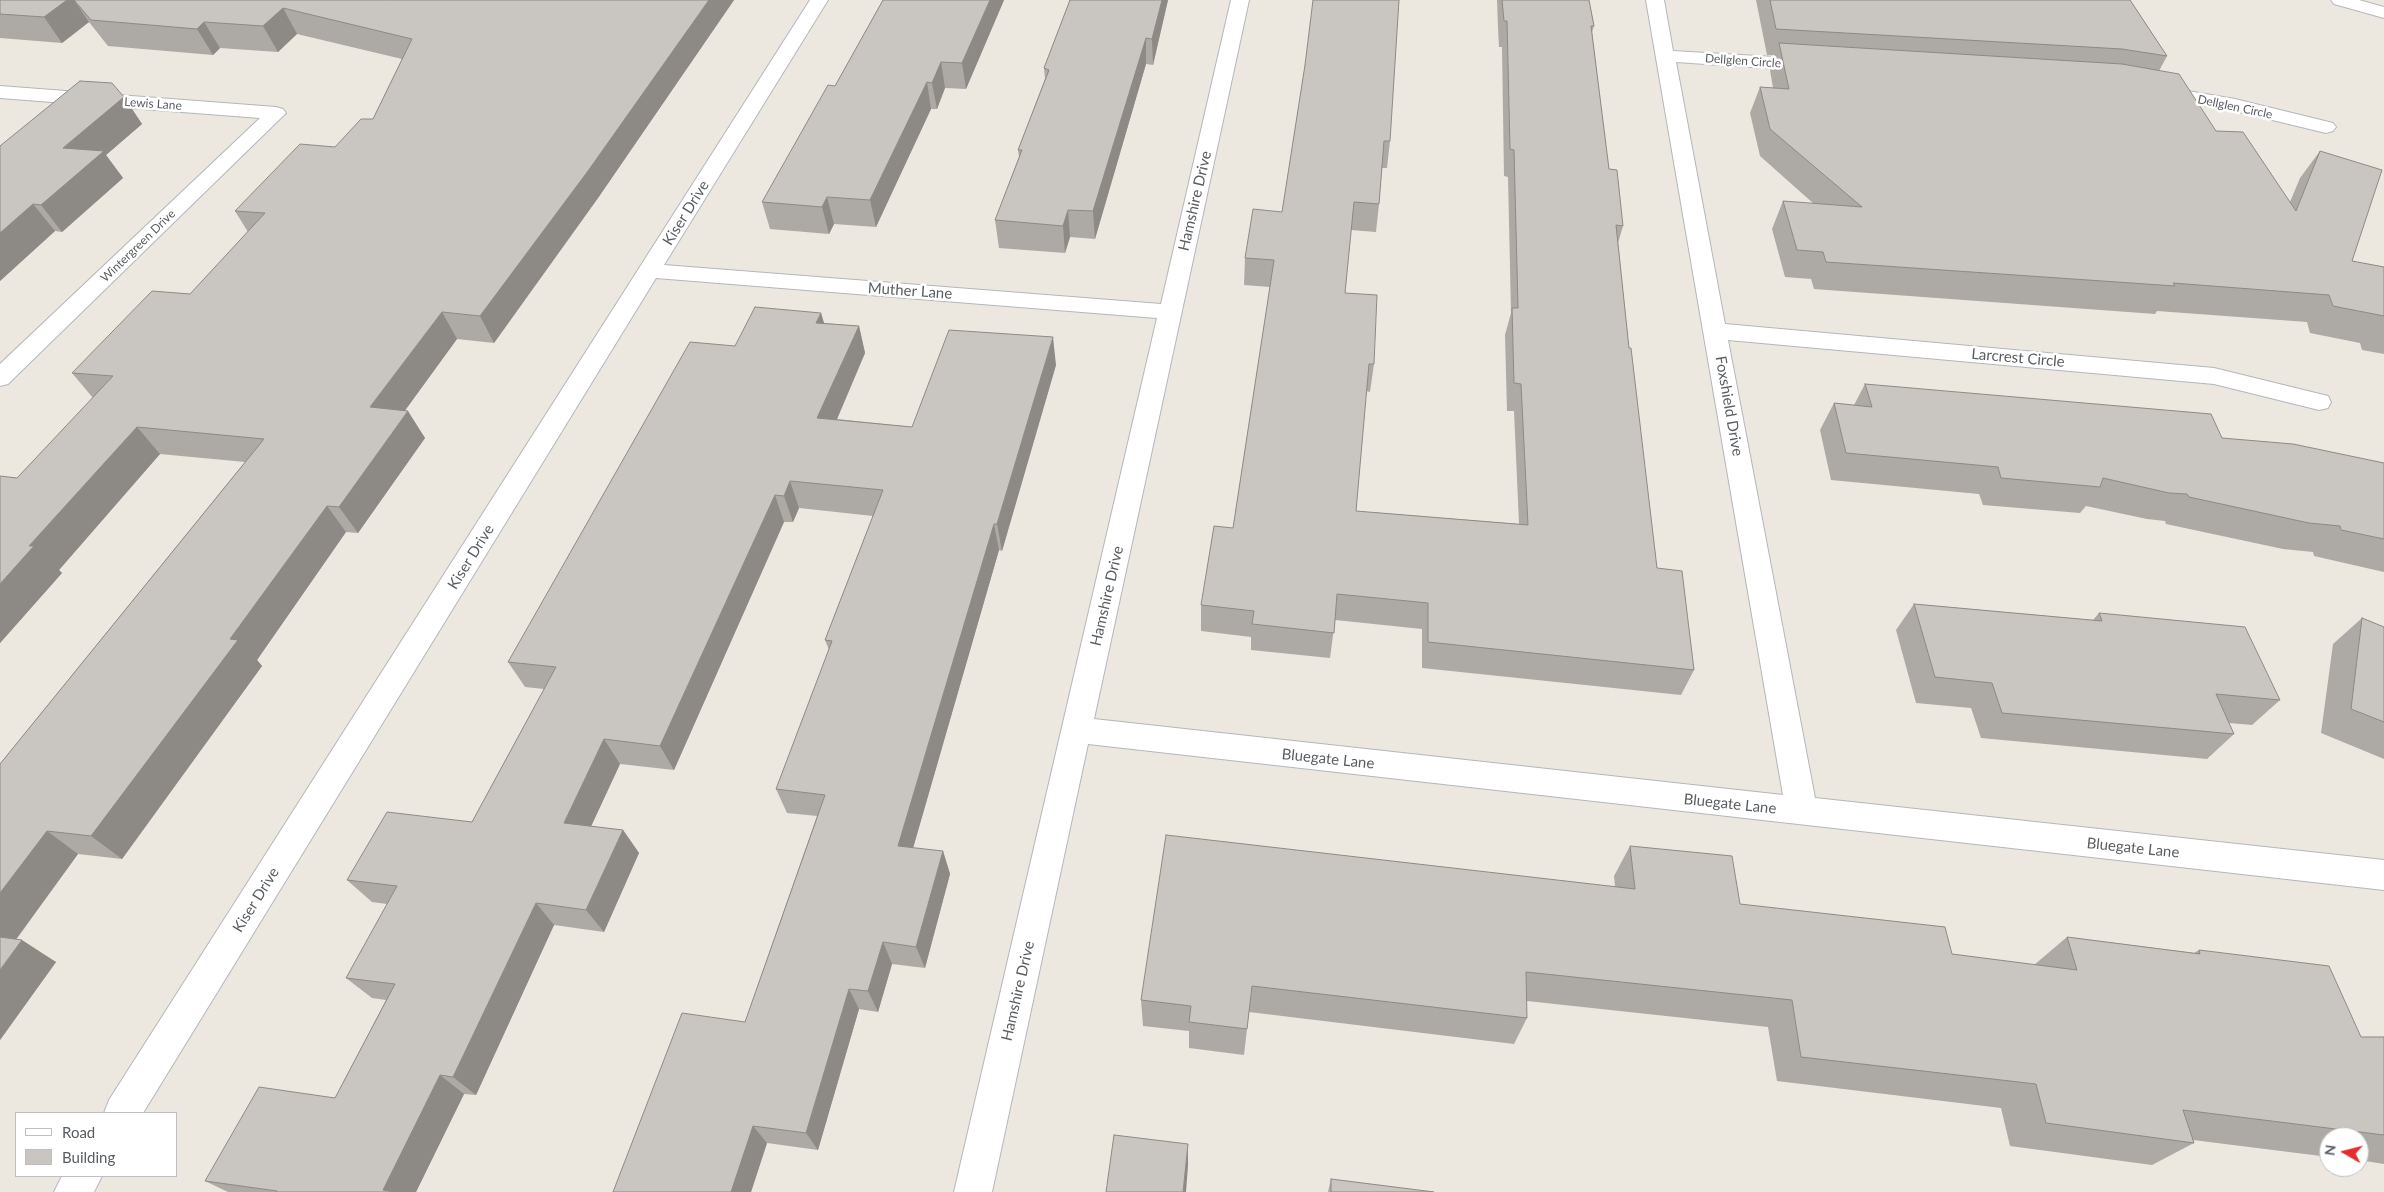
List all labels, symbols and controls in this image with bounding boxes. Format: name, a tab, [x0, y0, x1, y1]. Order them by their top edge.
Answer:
street label: Dellglen Circle	[1705, 51, 1781, 71]
street label: Dellglen Circle	[2196, 92, 2274, 122]
street label: Lewis Lane	[124, 95, 182, 113]
street label: Hamshire Drive	[1175, 149, 1215, 253]
street label: Kiser Drive	[659, 177, 713, 249]
street label: Wintergreen Drive	[98, 207, 178, 285]
street label: Muther Lane	[867, 279, 953, 303]
street label: Larcrest Circle	[1971, 345, 2065, 371]
street label: Foxshield Drive	[1711, 355, 1747, 457]
street label: Kiser Drive	[444, 521, 498, 593]
street label: Hamshire Drive	[1087, 544, 1127, 648]
street label: Bluegate Lane	[1281, 745, 1375, 773]
street label: Bluegate Lane	[1683, 790, 1777, 818]
street label: Bluegate Lane	[2086, 834, 2180, 862]
street label: Kiser Drive	[229, 864, 283, 936]
street label: Hamshire Drive	[998, 939, 1038, 1043]
legend	[15, 1112, 178, 1177]
text: Road	[62, 1123, 95, 1141]
north arrow	[2319, 1127, 2369, 1177]
text: N	[2320, 1143, 2339, 1157]
text: Building	[62, 1148, 115, 1166]

